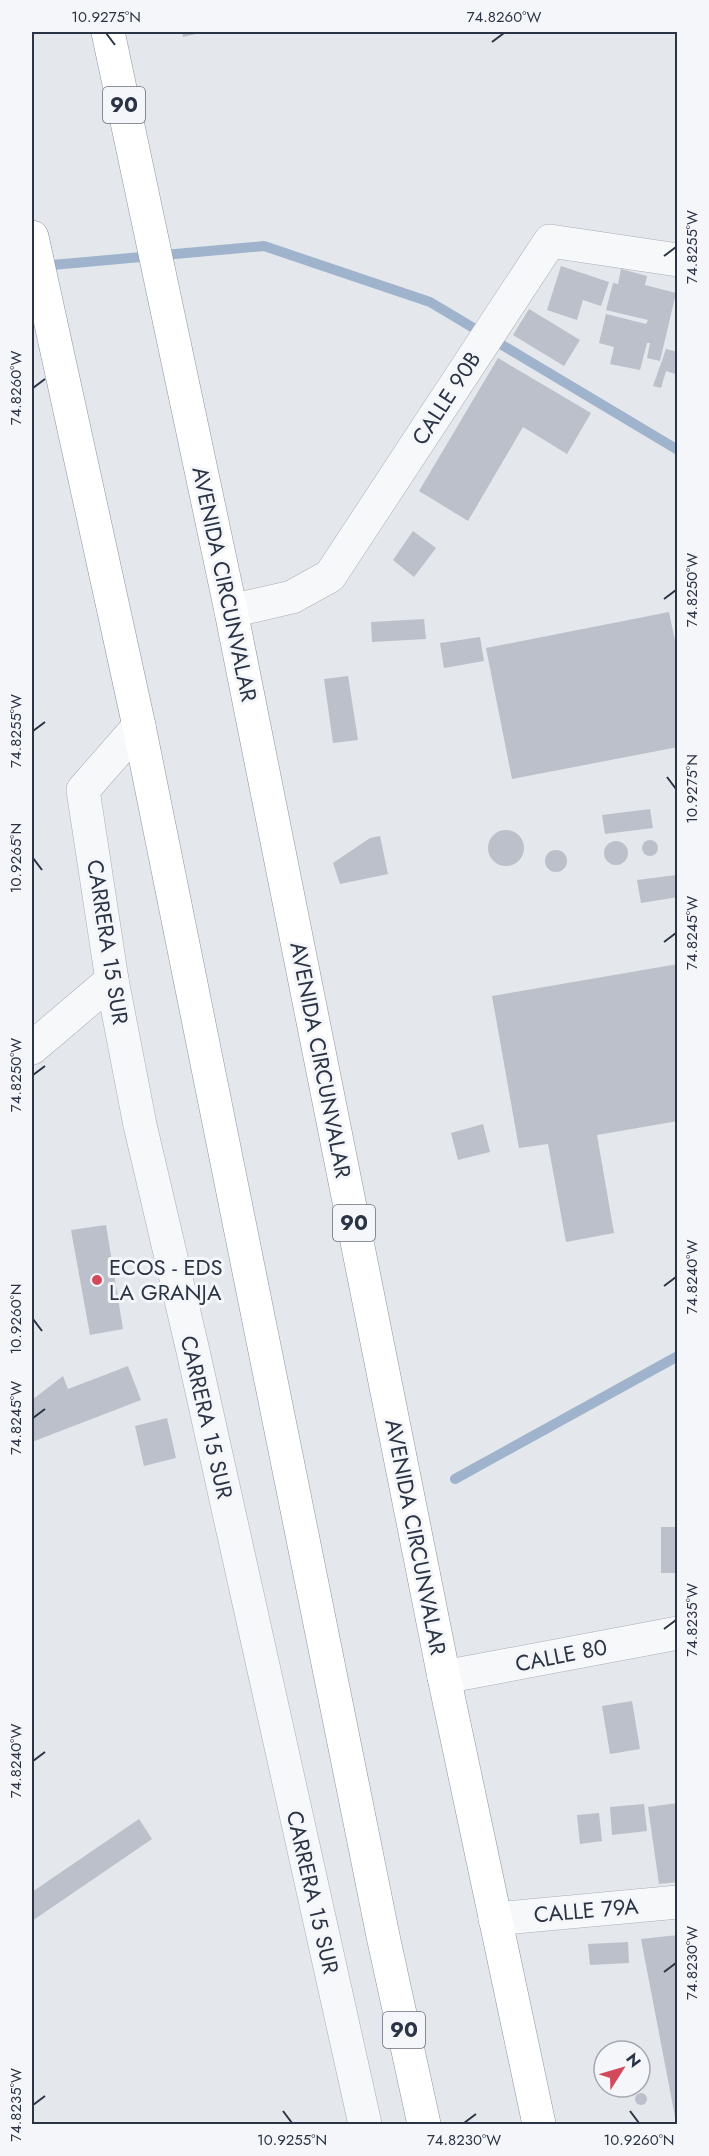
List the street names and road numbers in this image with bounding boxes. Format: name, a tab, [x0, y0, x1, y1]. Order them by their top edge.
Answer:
road number: 90	[103, 87, 145, 123]
street label: CALLE 90B	[404, 345, 488, 451]
street label: AVENIDA CIRCUNVALAR	[184, 463, 266, 705]
street label: CARRERA 15 SUR	[79, 857, 137, 1027]
street label: AVENIDA CIRCUNVALAR	[282, 939, 360, 1181]
road number: 90	[333, 1205, 375, 1241]
street label: CARRERA 15 SUR	[173, 1332, 241, 1502]
street label: AVENIDA CIRCUNVALAR	[377, 1416, 455, 1658]
street label: CALLE 80	[512, 1630, 610, 1680]
street label: CARRERA 15 SUR	[279, 1807, 347, 1977]
street label: CALLE 79A	[532, 1889, 640, 1931]
road number: 90	[383, 2012, 425, 2048]

